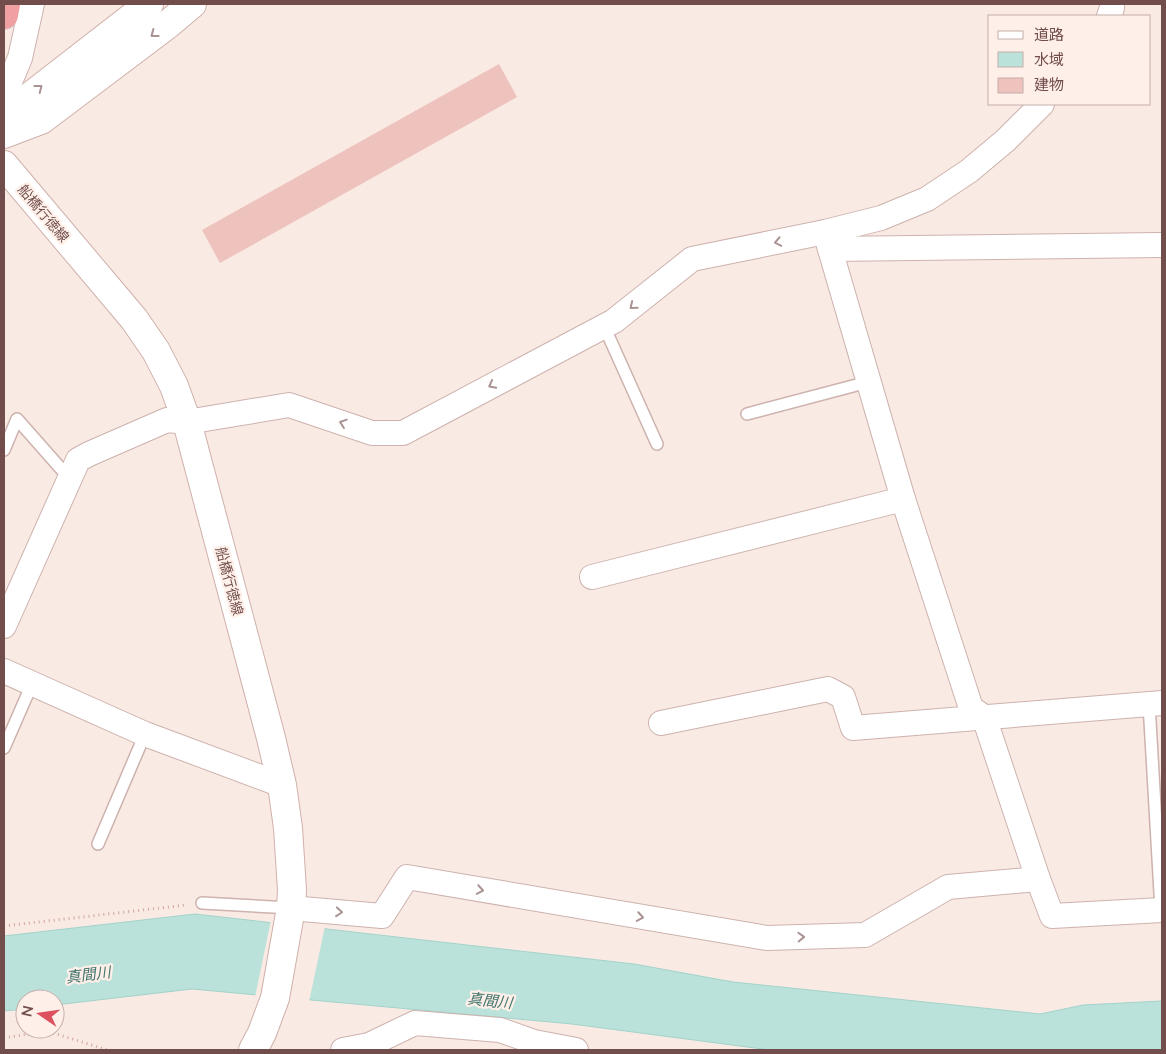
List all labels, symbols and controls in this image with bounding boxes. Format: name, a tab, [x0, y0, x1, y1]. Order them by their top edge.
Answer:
legend	[988, 15, 1151, 105]
text: 道路	[1034, 25, 1064, 43]
one-way arrow	[150, 28, 160, 37]
text: 水域	[1034, 50, 1064, 68]
text: 建物	[1034, 75, 1064, 93]
one-way arrow	[34, 85, 43, 94]
street label: 船橋行徳線	[15, 181, 73, 245]
one-way arrow	[773, 236, 782, 246]
one-way arrow	[630, 300, 639, 308]
one-way arrow	[488, 379, 497, 389]
one-way arrow	[339, 419, 348, 429]
street label: 船橋行徳線	[213, 545, 247, 617]
one-way arrow	[475, 884, 484, 894]
one-way arrow	[336, 906, 344, 917]
one-way arrow	[636, 911, 644, 921]
one-way arrow	[797, 932, 805, 942]
water label: 真間川	[65, 962, 113, 986]
north arrow	[15, 989, 65, 1039]
water label: 真間川	[467, 989, 515, 1012]
text: N	[17, 1004, 36, 1018]

